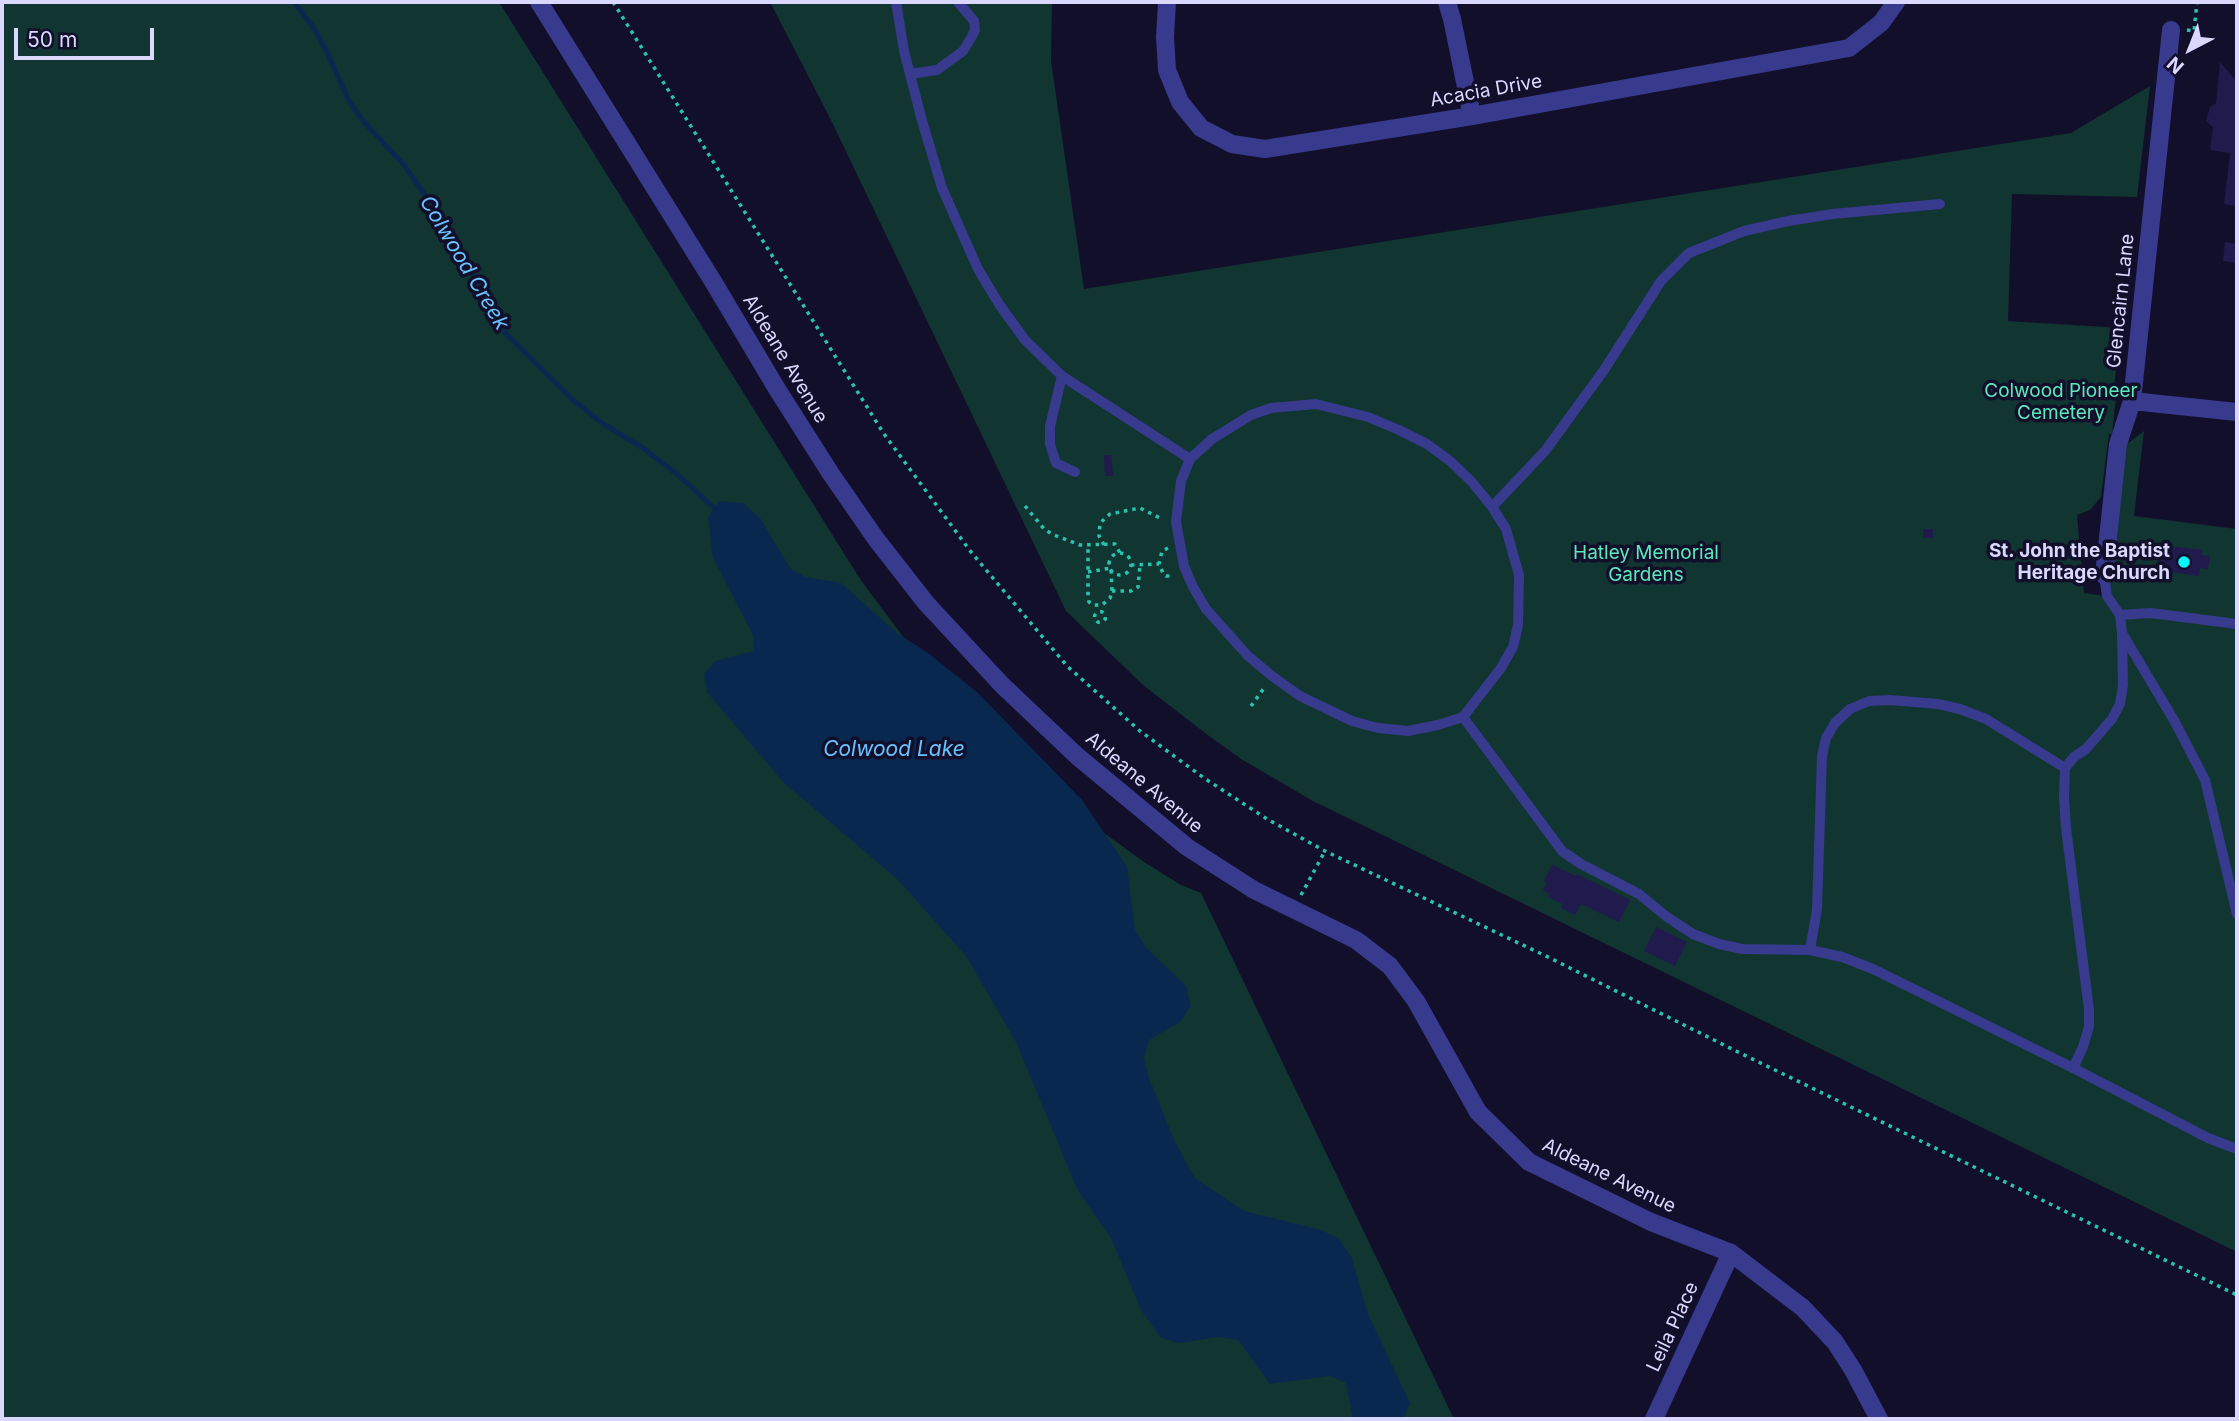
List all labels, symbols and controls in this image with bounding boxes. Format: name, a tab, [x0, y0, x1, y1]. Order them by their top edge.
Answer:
scale bar	[18, 14, 158, 58]
north arrow	[2155, 14, 2225, 84]
text: 50 m	[27, 27, 77, 52]
text: N	[2163, 52, 2189, 78]
street label: Acacia Drive	[1428, 70, 1544, 112]
water label: Colwood Creek	[414, 191, 514, 335]
street label: Glencairn Lane	[2103, 233, 2139, 369]
street label: Aldeane Avenue	[738, 291, 832, 427]
park label: Colwood Pioneer Cemetery	[1984, 380, 2138, 424]
place label: St. John the Baptist Heritage Church	[1989, 540, 2170, 584]
park label: Hatley Memorial Gardens	[1573, 542, 1719, 586]
marker: St. John the Baptist Heritage Church	[2176, 554, 2192, 570]
street label: Aldeane Avenue	[1081, 727, 1207, 839]
water label: Colwood Lake	[823, 737, 965, 763]
street label: Aldeane Avenue	[1539, 1134, 1679, 1218]
street label: Leila Place	[1642, 1279, 1704, 1375]

